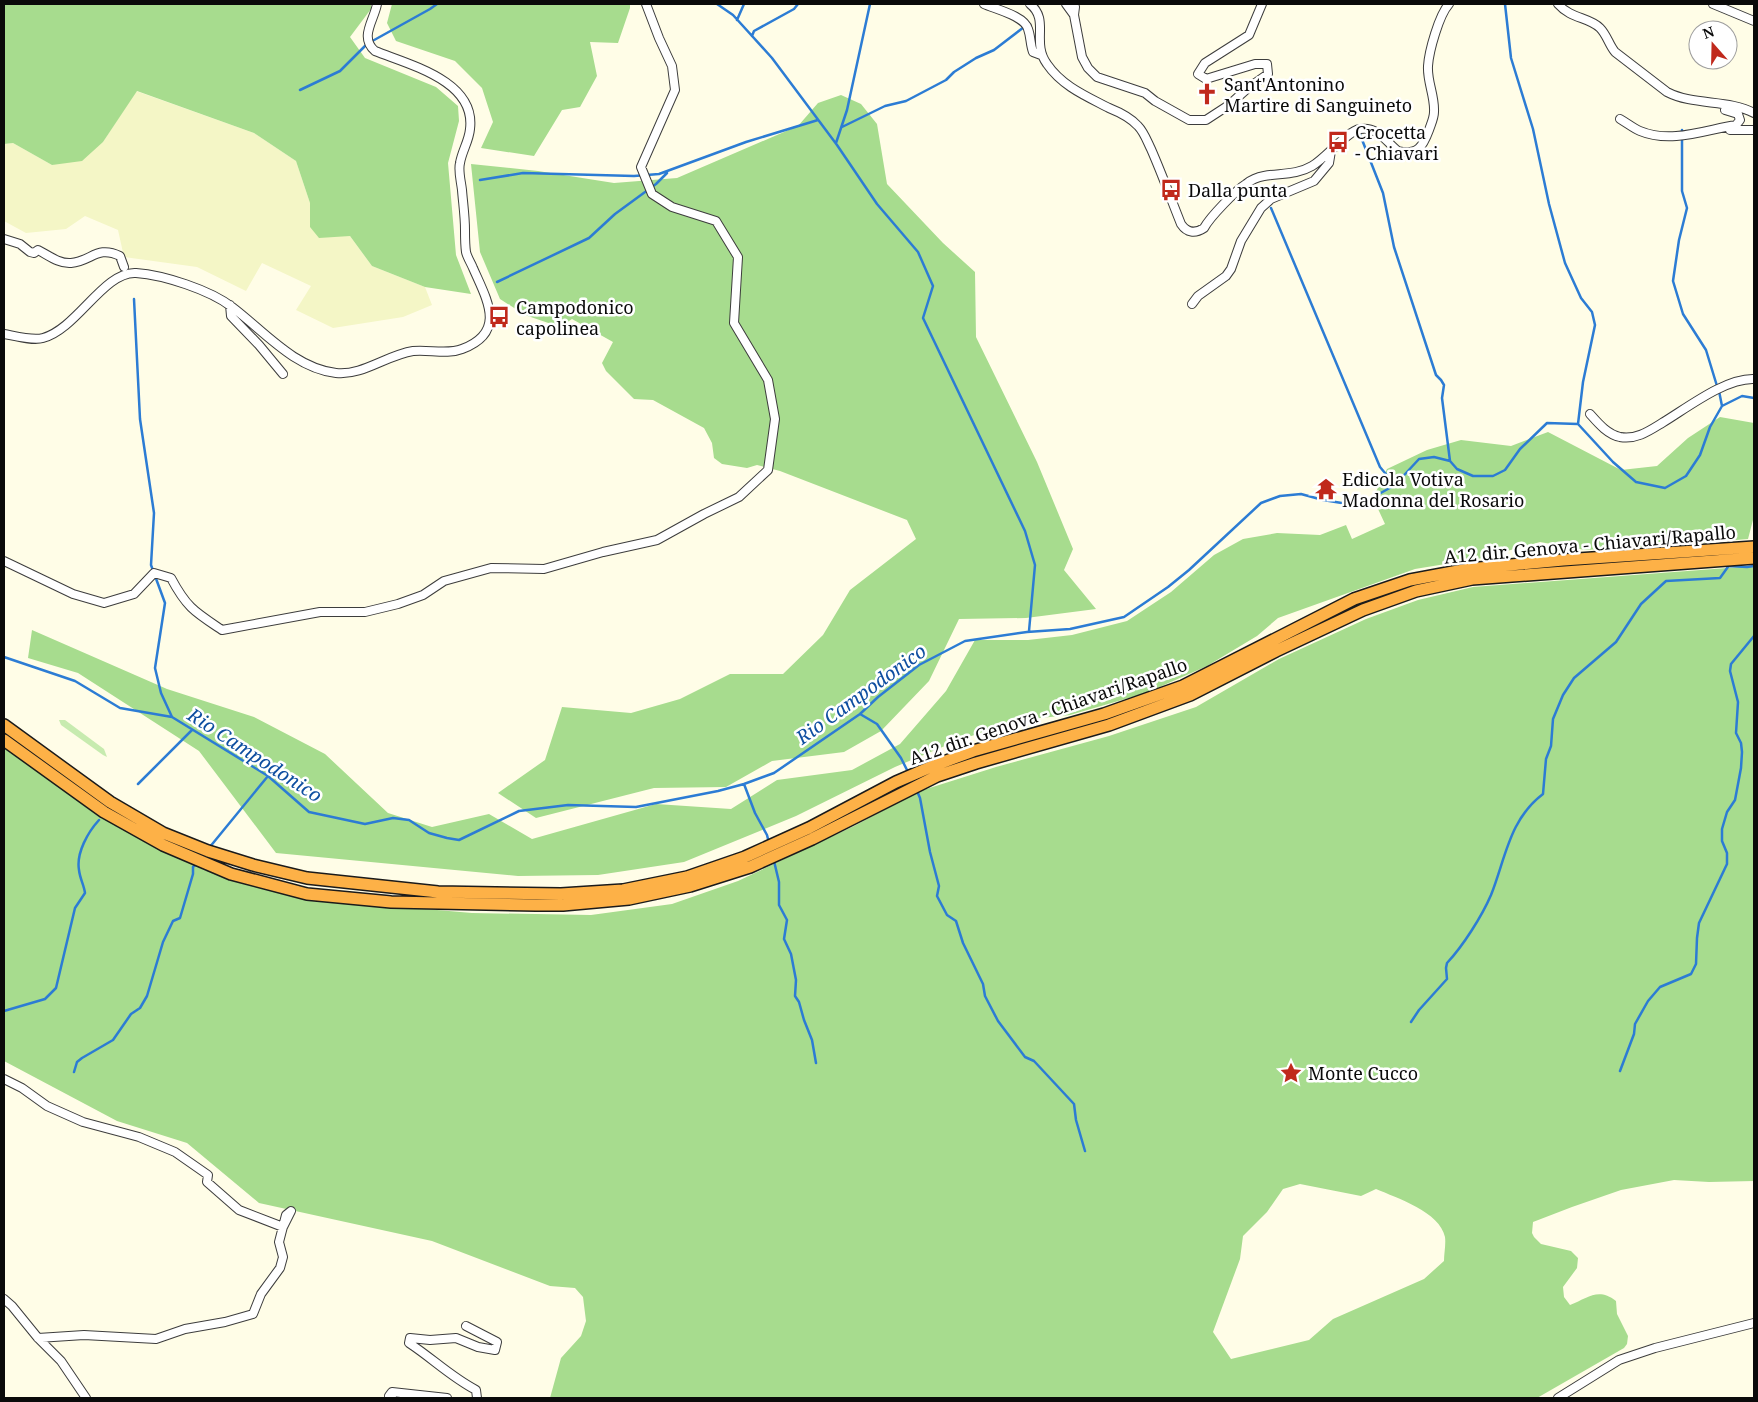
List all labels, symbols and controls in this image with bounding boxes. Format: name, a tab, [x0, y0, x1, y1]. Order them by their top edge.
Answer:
north arrow	[1688, 20, 1738, 70]
text: N	[1700, 21, 1717, 43]
place label: Sant'Antonino Martire di Sanguineto	[1224, 72, 1412, 117]
church icon: Sant'Antonino Martire di Sanguineto	[1194, 81, 1220, 107]
place label: Crocetta - Chiavari	[1355, 120, 1439, 165]
bus stop icon: Crocetta - Chiavari	[1325, 129, 1351, 155]
bus stop icon: Dalla punta	[1158, 177, 1184, 203]
place label: Dalla punta	[1188, 178, 1288, 202]
place label: Campodonico capolinea	[516, 295, 634, 340]
bus stop icon: Campodonico capolinea	[486, 304, 512, 330]
place label: Edicola Votiva Madonna del Rosario	[1342, 467, 1525, 512]
temple icon: Edicola Votiva Madonna del Rosario	[1313, 476, 1339, 502]
street label: A12 dir. Genova - Chiavari/Rapallo	[1443, 519, 1737, 569]
water label: Rio Campodonico	[790, 638, 932, 751]
street label: A12 dir. Genova - Chiavari/Rapallo	[906, 652, 1190, 770]
water label: Rio Campodonico	[182, 701, 327, 808]
place icon: Monte Cucco	[1278, 1060, 1304, 1086]
place label: Monte Cucco	[1308, 1061, 1418, 1085]

